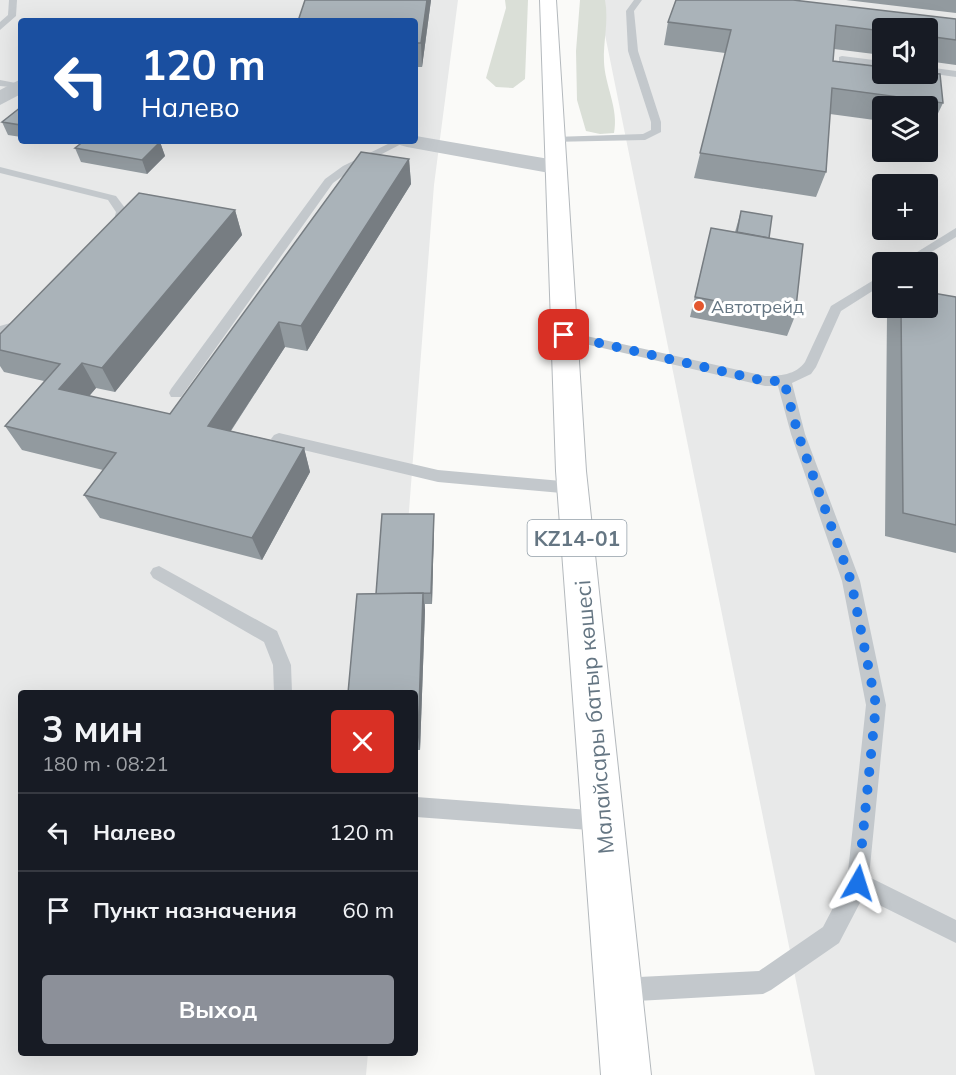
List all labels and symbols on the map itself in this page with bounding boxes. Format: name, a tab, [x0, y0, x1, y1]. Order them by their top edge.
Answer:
place label: Автотрейд	[711, 295, 804, 318]
marker: Автотрейд	[692, 299, 706, 313]
pin	[538, 309, 589, 360]
road number: KZ14-01	[528, 520, 626, 556]
street label: Малайсары батыр көшесі	[568, 579, 620, 855]
position arrow	[826, 851, 890, 915]

